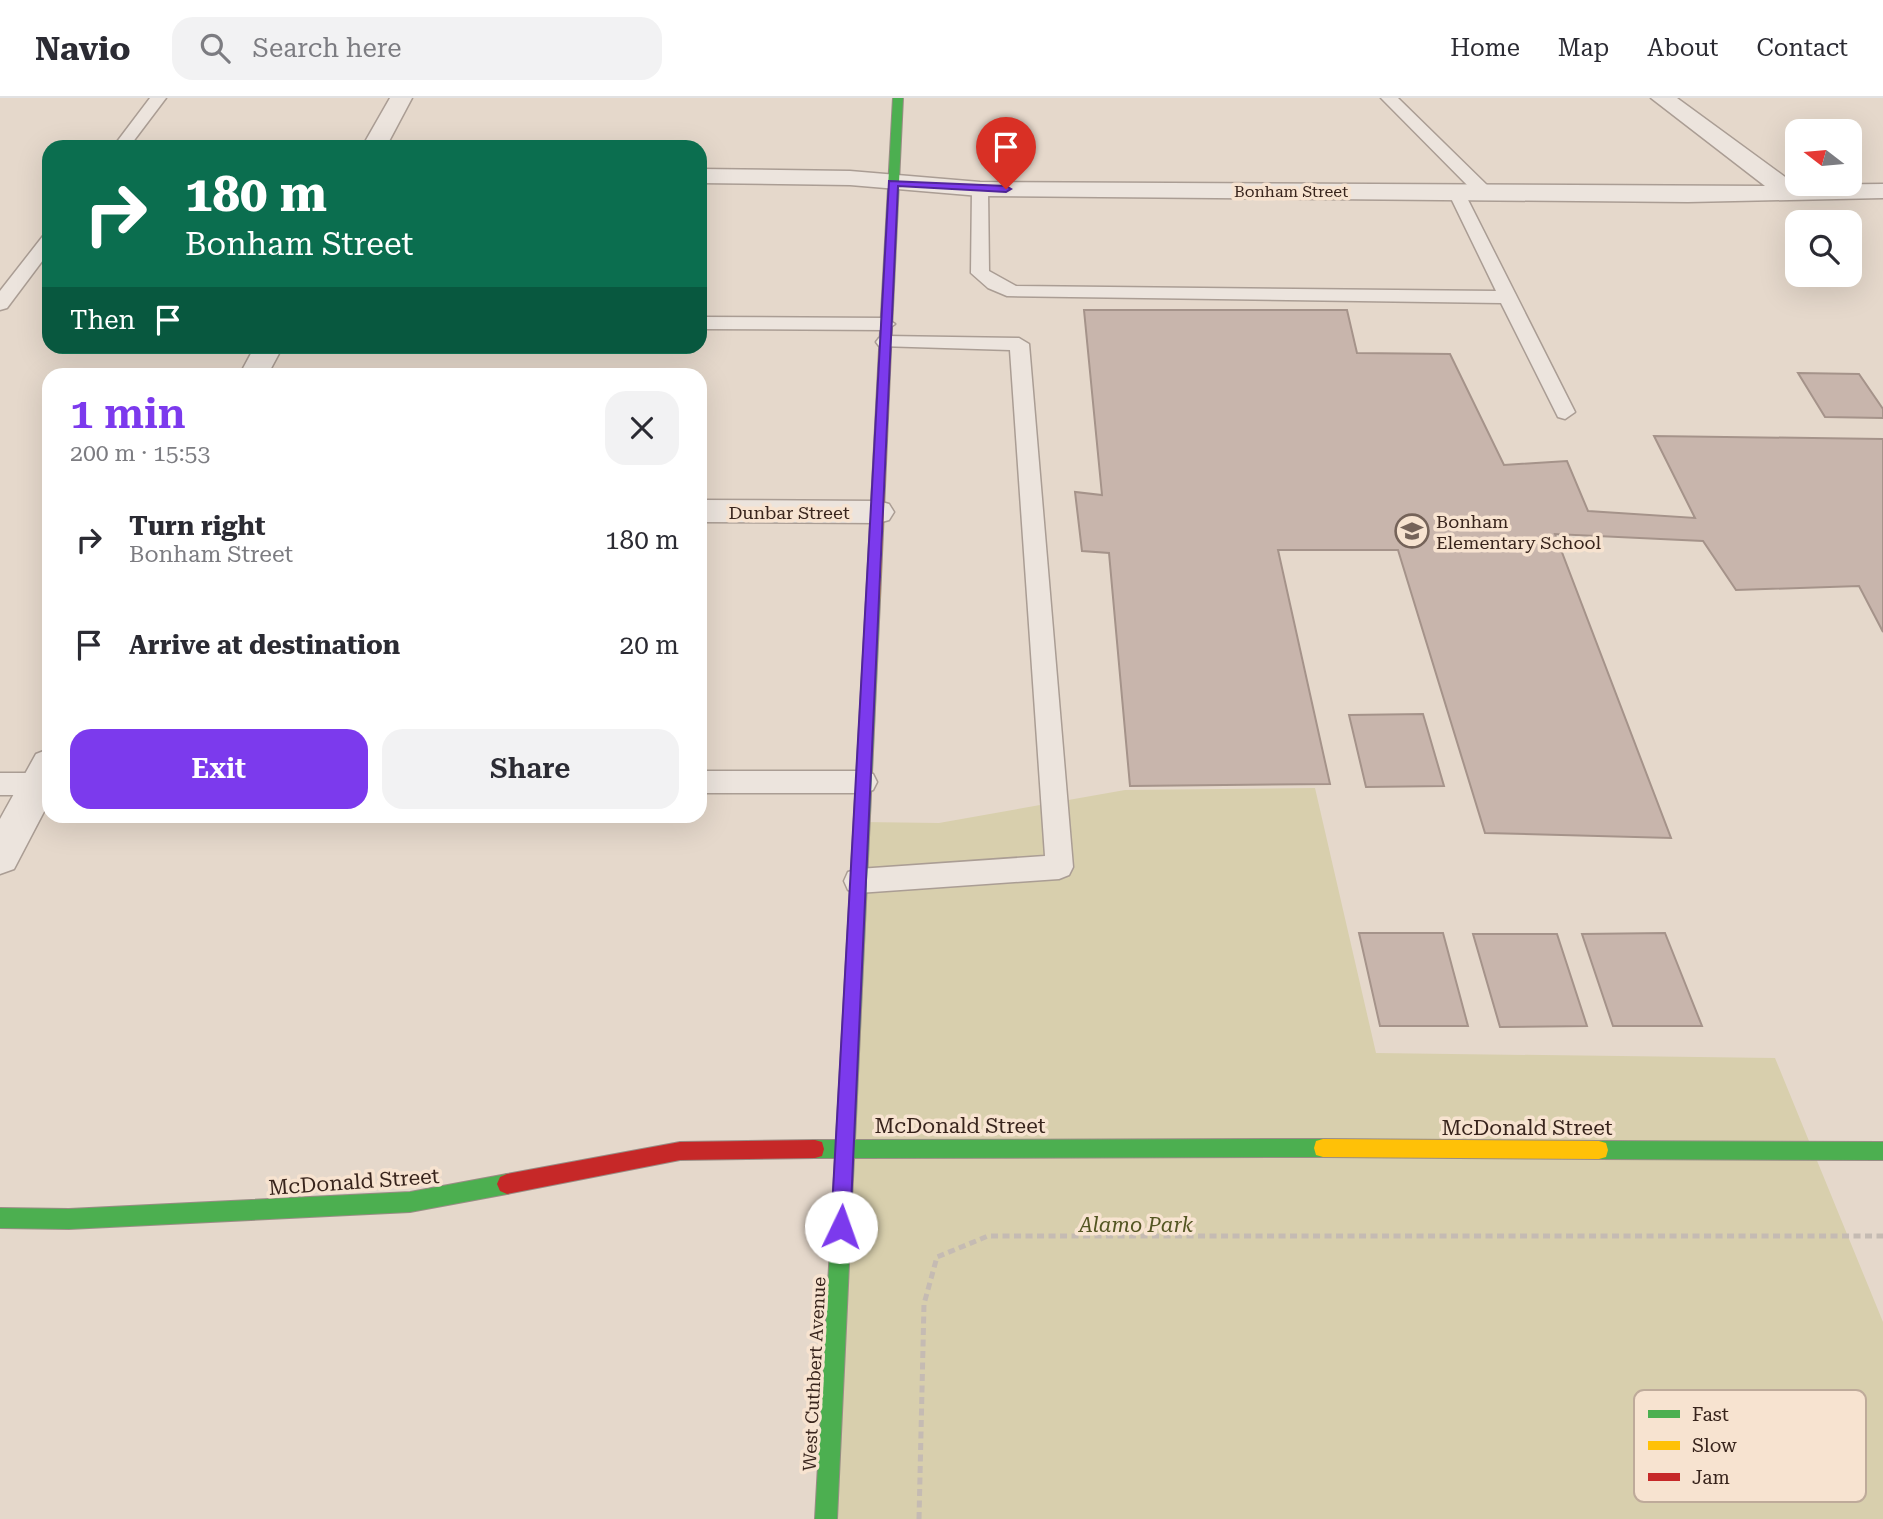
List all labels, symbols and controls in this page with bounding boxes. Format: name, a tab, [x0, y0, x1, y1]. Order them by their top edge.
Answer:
search box	[172, 17, 662, 80]
text: Navio	[35, 29, 130, 68]
icon: search	[196, 29, 234, 67]
text: Search here	[252, 33, 401, 63]
text: Home	[1450, 34, 1520, 62]
text: Map	[1558, 34, 1609, 62]
text: About	[1647, 34, 1718, 62]
text: Contact	[1756, 34, 1848, 62]
pin	[976, 117, 1036, 189]
north arrow	[1785, 119, 1862, 196]
map controls	[1785, 119, 1862, 287]
icon: arrive	[987, 128, 1025, 166]
text: 180 m	[185, 166, 327, 223]
icon: right	[70, 168, 161, 259]
street label: Bonham Street	[1234, 182, 1348, 201]
button: search	[1785, 210, 1862, 287]
text: Bonham Street	[185, 225, 413, 263]
icon: arrive	[149, 301, 187, 339]
text: Then	[70, 305, 135, 335]
text: 1 min	[70, 389, 186, 438]
button: close	[605, 391, 679, 465]
text: 200 m · 15:53	[70, 440, 210, 467]
street label: Dunbar Street	[728, 502, 850, 523]
text: Turn right	[129, 511, 265, 541]
place label: Bonham Elementary School	[1436, 511, 1601, 553]
school or university icon: Bonham Elementary School	[1393, 512, 1431, 550]
icon: right	[70, 521, 108, 559]
text: 180 m	[605, 525, 679, 555]
text: Bonham Street	[129, 541, 293, 568]
icon: arrive	[70, 626, 108, 664]
text: Arrive at destination	[129, 630, 400, 660]
text: 20 m	[620, 630, 679, 660]
button: Exit	[70, 729, 368, 809]
button: Share	[382, 729, 679, 809]
street label: McDonald Street	[874, 1114, 1046, 1138]
street label: McDonald Street	[1441, 1116, 1613, 1140]
street label: McDonald Street	[268, 1164, 440, 1200]
position arrow	[804, 1190, 878, 1264]
park label: Alamo Park	[1077, 1213, 1194, 1237]
street label: West Cuthbert Avenue	[798, 1276, 830, 1472]
legend	[1634, 1390, 1866, 1502]
text: Fast	[1692, 1403, 1729, 1426]
text: Slow	[1692, 1434, 1737, 1457]
text: Jam	[1692, 1466, 1730, 1489]

